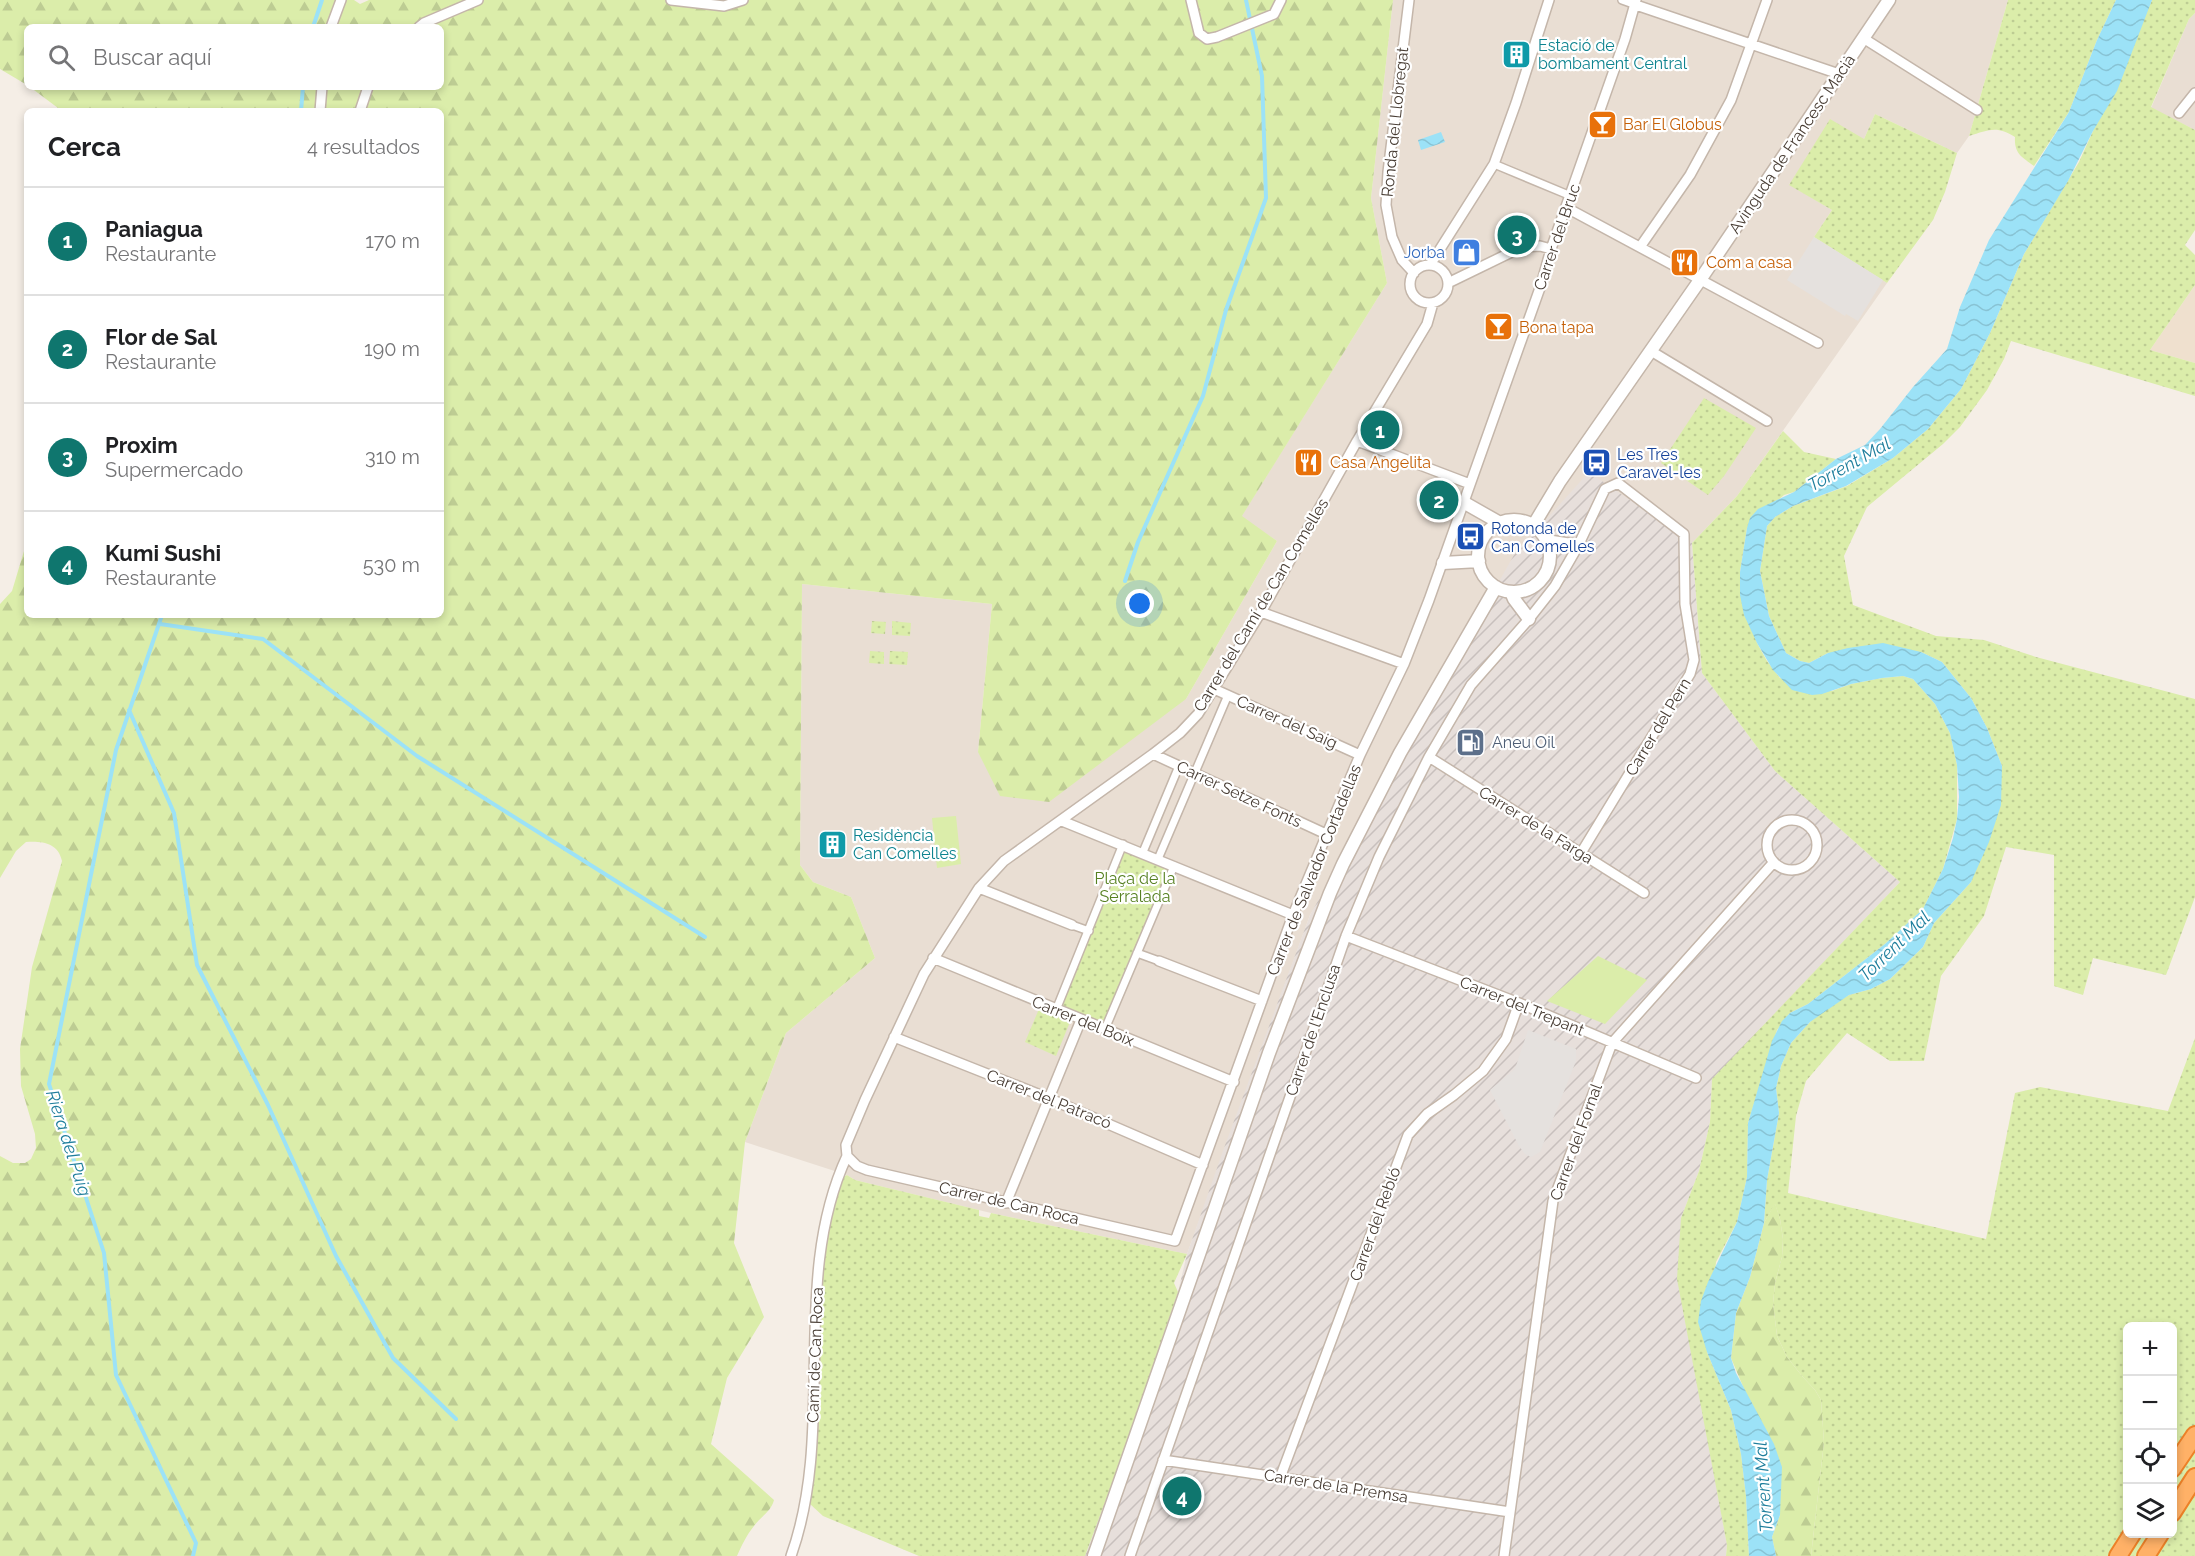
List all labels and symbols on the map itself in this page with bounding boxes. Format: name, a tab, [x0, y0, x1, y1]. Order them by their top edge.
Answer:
place label: Estació de bombament Central	[1538, 36, 1688, 73]
building icon: Estació de bombament Central	[1501, 38, 1533, 70]
street label: Ronda del Llobregat	[1378, 45, 1412, 198]
street label: Avinguda de Francesc Macià	[1725, 51, 1859, 237]
bar icon: Bar El Globus	[1586, 108, 1618, 140]
place label: Bar El Globus	[1623, 115, 1722, 134]
street label: Carrer del Bruc	[1530, 181, 1584, 293]
pin: 3	[1498, 212, 1537, 258]
shop icon: Jorba	[1450, 236, 1482, 268]
place label: Jorba	[1404, 243, 1445, 262]
restaurant icon: Com a casa	[1669, 246, 1701, 278]
place label: Com a casa	[1706, 253, 1792, 272]
bar icon: Bona tapa	[1482, 311, 1514, 343]
place label: Bona tapa	[1519, 318, 1594, 337]
pin: 1	[1360, 408, 1400, 452]
water label: Torrent Mal	[1804, 433, 1894, 495]
place label: Les Tres Caravel-les	[1617, 445, 1701, 482]
restaurant icon: Casa Angelita	[1293, 446, 1325, 478]
bus stop icon: Les Tres Caravel-les	[1580, 447, 1612, 479]
place label: Casa Angelita	[1330, 453, 1431, 472]
pin: 2	[1420, 478, 1458, 522]
street label: Carrer del Camí de Can Comelles	[1190, 495, 1333, 715]
place label: Rotonda de Can Comelles	[1491, 519, 1595, 556]
bus stop icon: Rotonda de Can Comelles	[1454, 521, 1486, 553]
your location	[1125, 589, 1154, 618]
street label: Carrer del Pern	[1621, 675, 1695, 779]
street label: Carrer del Saig	[1234, 691, 1340, 753]
fuel station icon: Aneu Oil	[1455, 726, 1487, 758]
place label: Aneu Oil	[1492, 733, 1556, 752]
street label: Carrer Setze Fonts	[1173, 757, 1305, 831]
street label: Carrer de Salvador Cortadellas	[1263, 761, 1365, 978]
street label: Carrer de la Farga	[1475, 782, 1597, 868]
place label: Residència Can Comelles	[853, 826, 957, 863]
building icon: Residència Can Comelles	[816, 828, 848, 860]
park label: Plaça de la Serralada	[1094, 869, 1176, 906]
water label: Torrent Mal	[1854, 907, 1934, 985]
street label: Carrer de l'Enclusa	[1282, 962, 1344, 1098]
street label: Carrer del Trepant	[1457, 972, 1588, 1040]
street label: Carrer del Boix	[1029, 992, 1137, 1050]
street label: Carrer del Patracó	[984, 1065, 1114, 1133]
street label: Carrer del Fornal	[1546, 1080, 1606, 1203]
water label: Riera del Puig	[42, 1087, 96, 1199]
street label: Carrer del Rebló	[1346, 1164, 1404, 1284]
street label: Carrer de Can Roca	[937, 1178, 1081, 1228]
street label: Camí de Can Roca	[803, 1287, 827, 1423]
water label: Torrent Mal	[1749, 1440, 1777, 1533]
street label: Carrer de la Premsa	[1262, 1465, 1410, 1507]
pin: 4	[1162, 1474, 1202, 1518]

